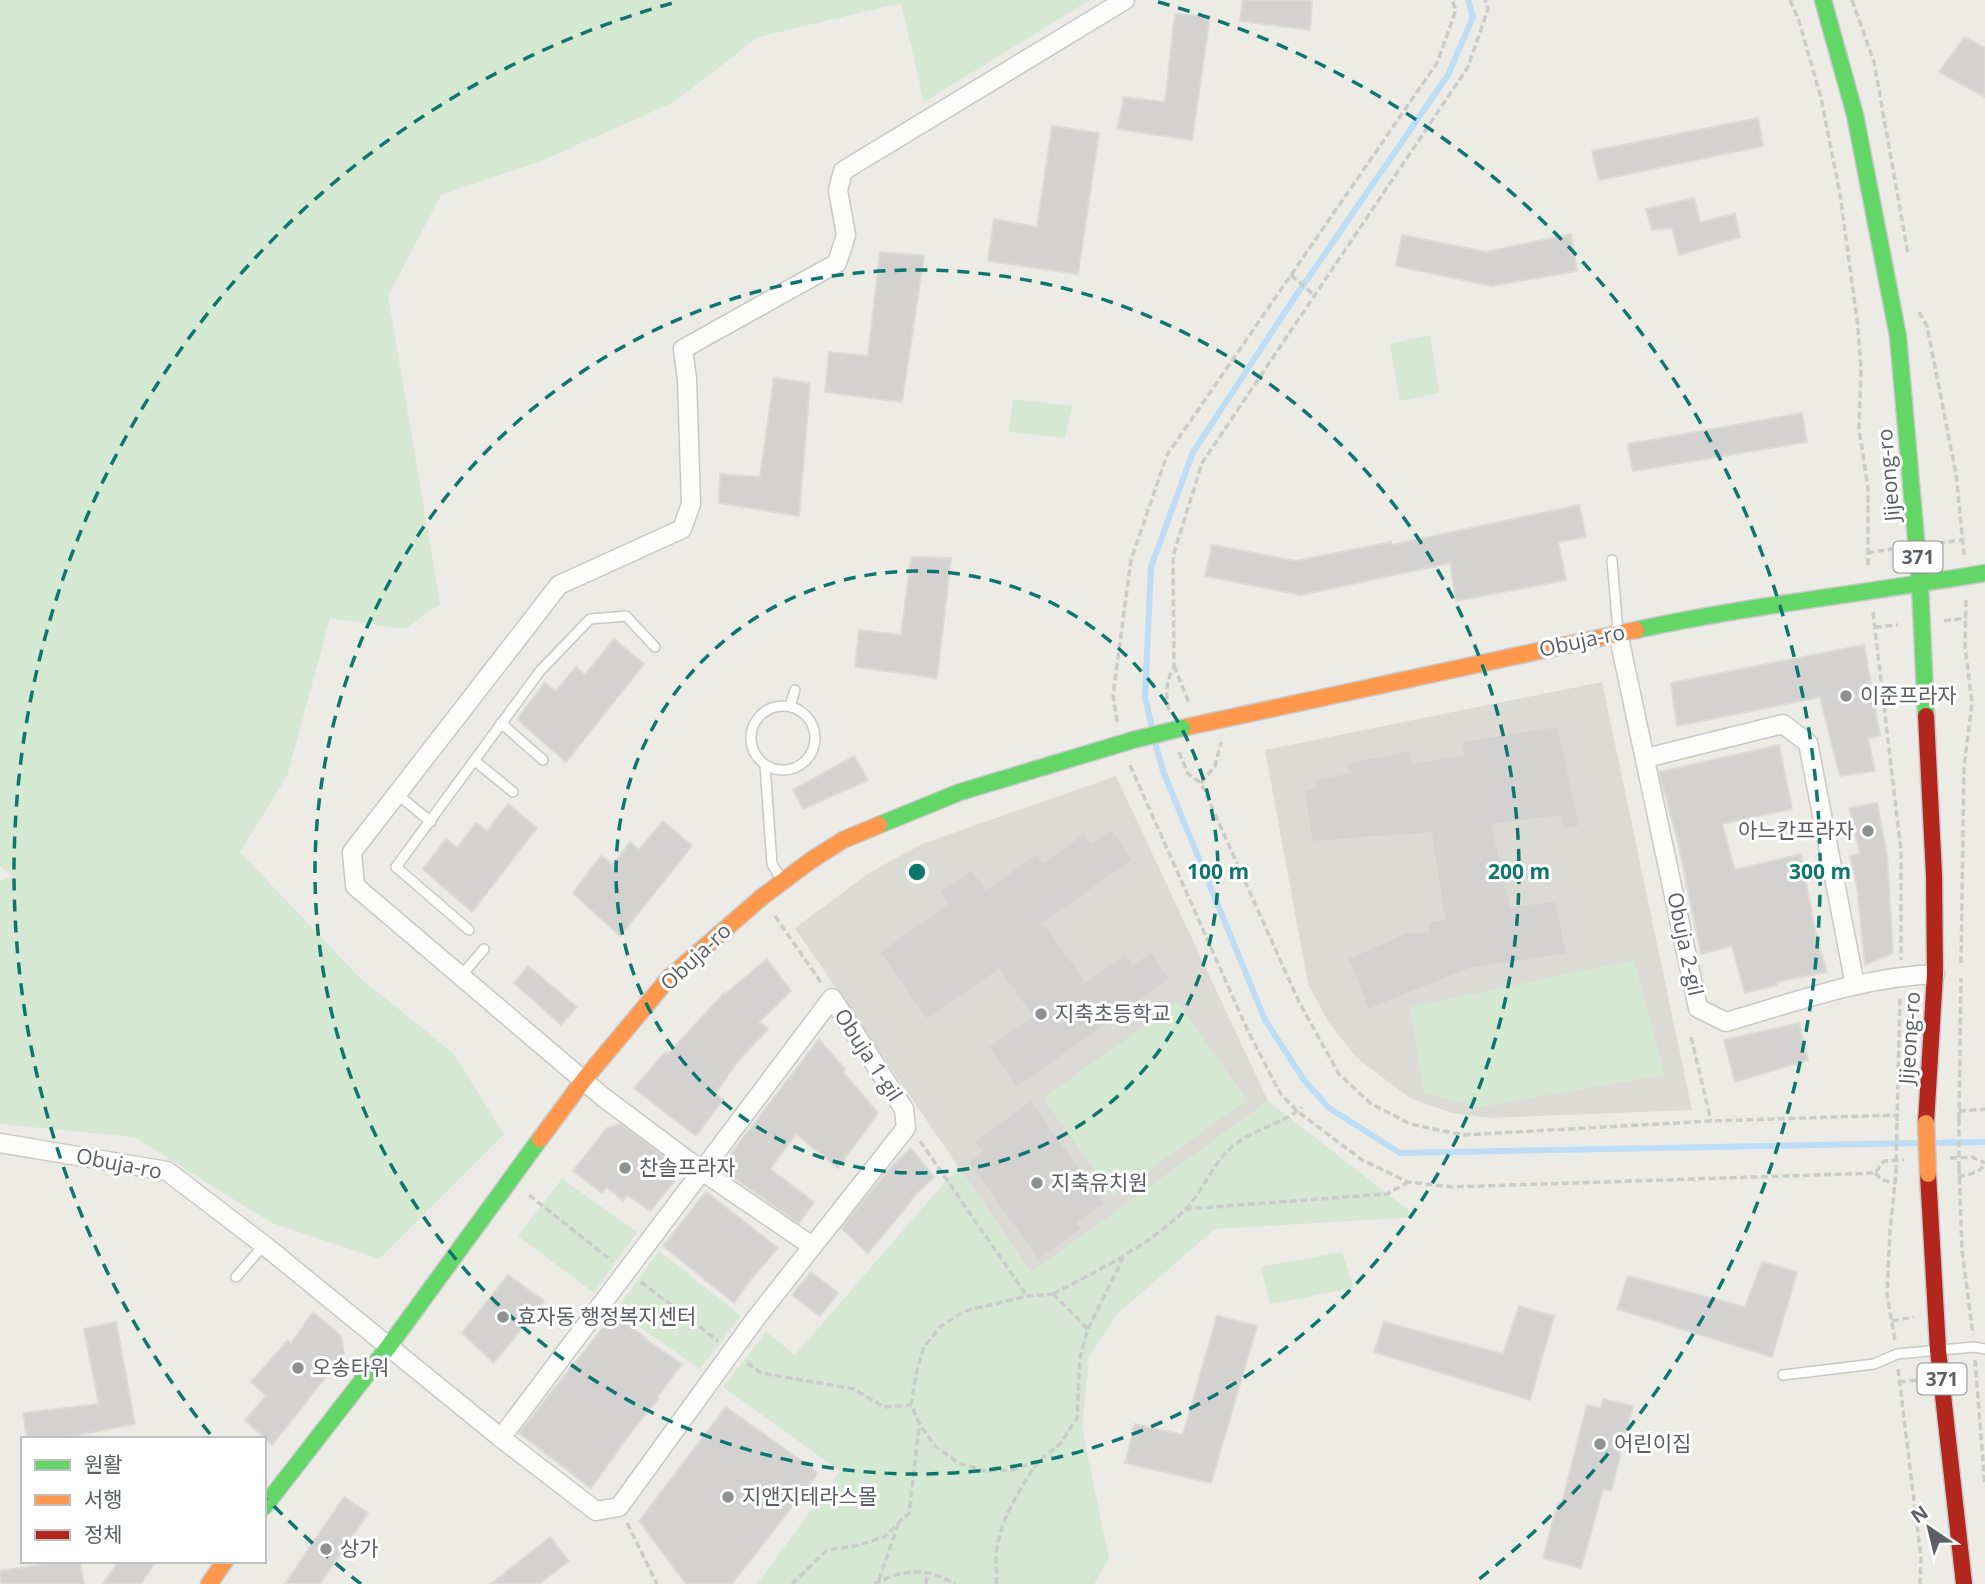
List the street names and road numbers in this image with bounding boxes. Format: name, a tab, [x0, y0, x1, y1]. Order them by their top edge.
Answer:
street label: Jijeong-ro	[1870, 428, 1906, 525]
road number: 371	[1894, 542, 1942, 572]
street label: Obuja-ro	[1536, 617, 1627, 663]
street label: Obuja 2-gil	[1661, 889, 1711, 998]
street label: Obuja-ro	[654, 916, 737, 996]
street label: Jijeong-ro	[1892, 991, 1926, 1087]
street label: Obuja 1-gil	[828, 1003, 909, 1106]
street label: Obuja-ro	[74, 1141, 165, 1185]
road number: 371	[1918, 1364, 1966, 1394]

